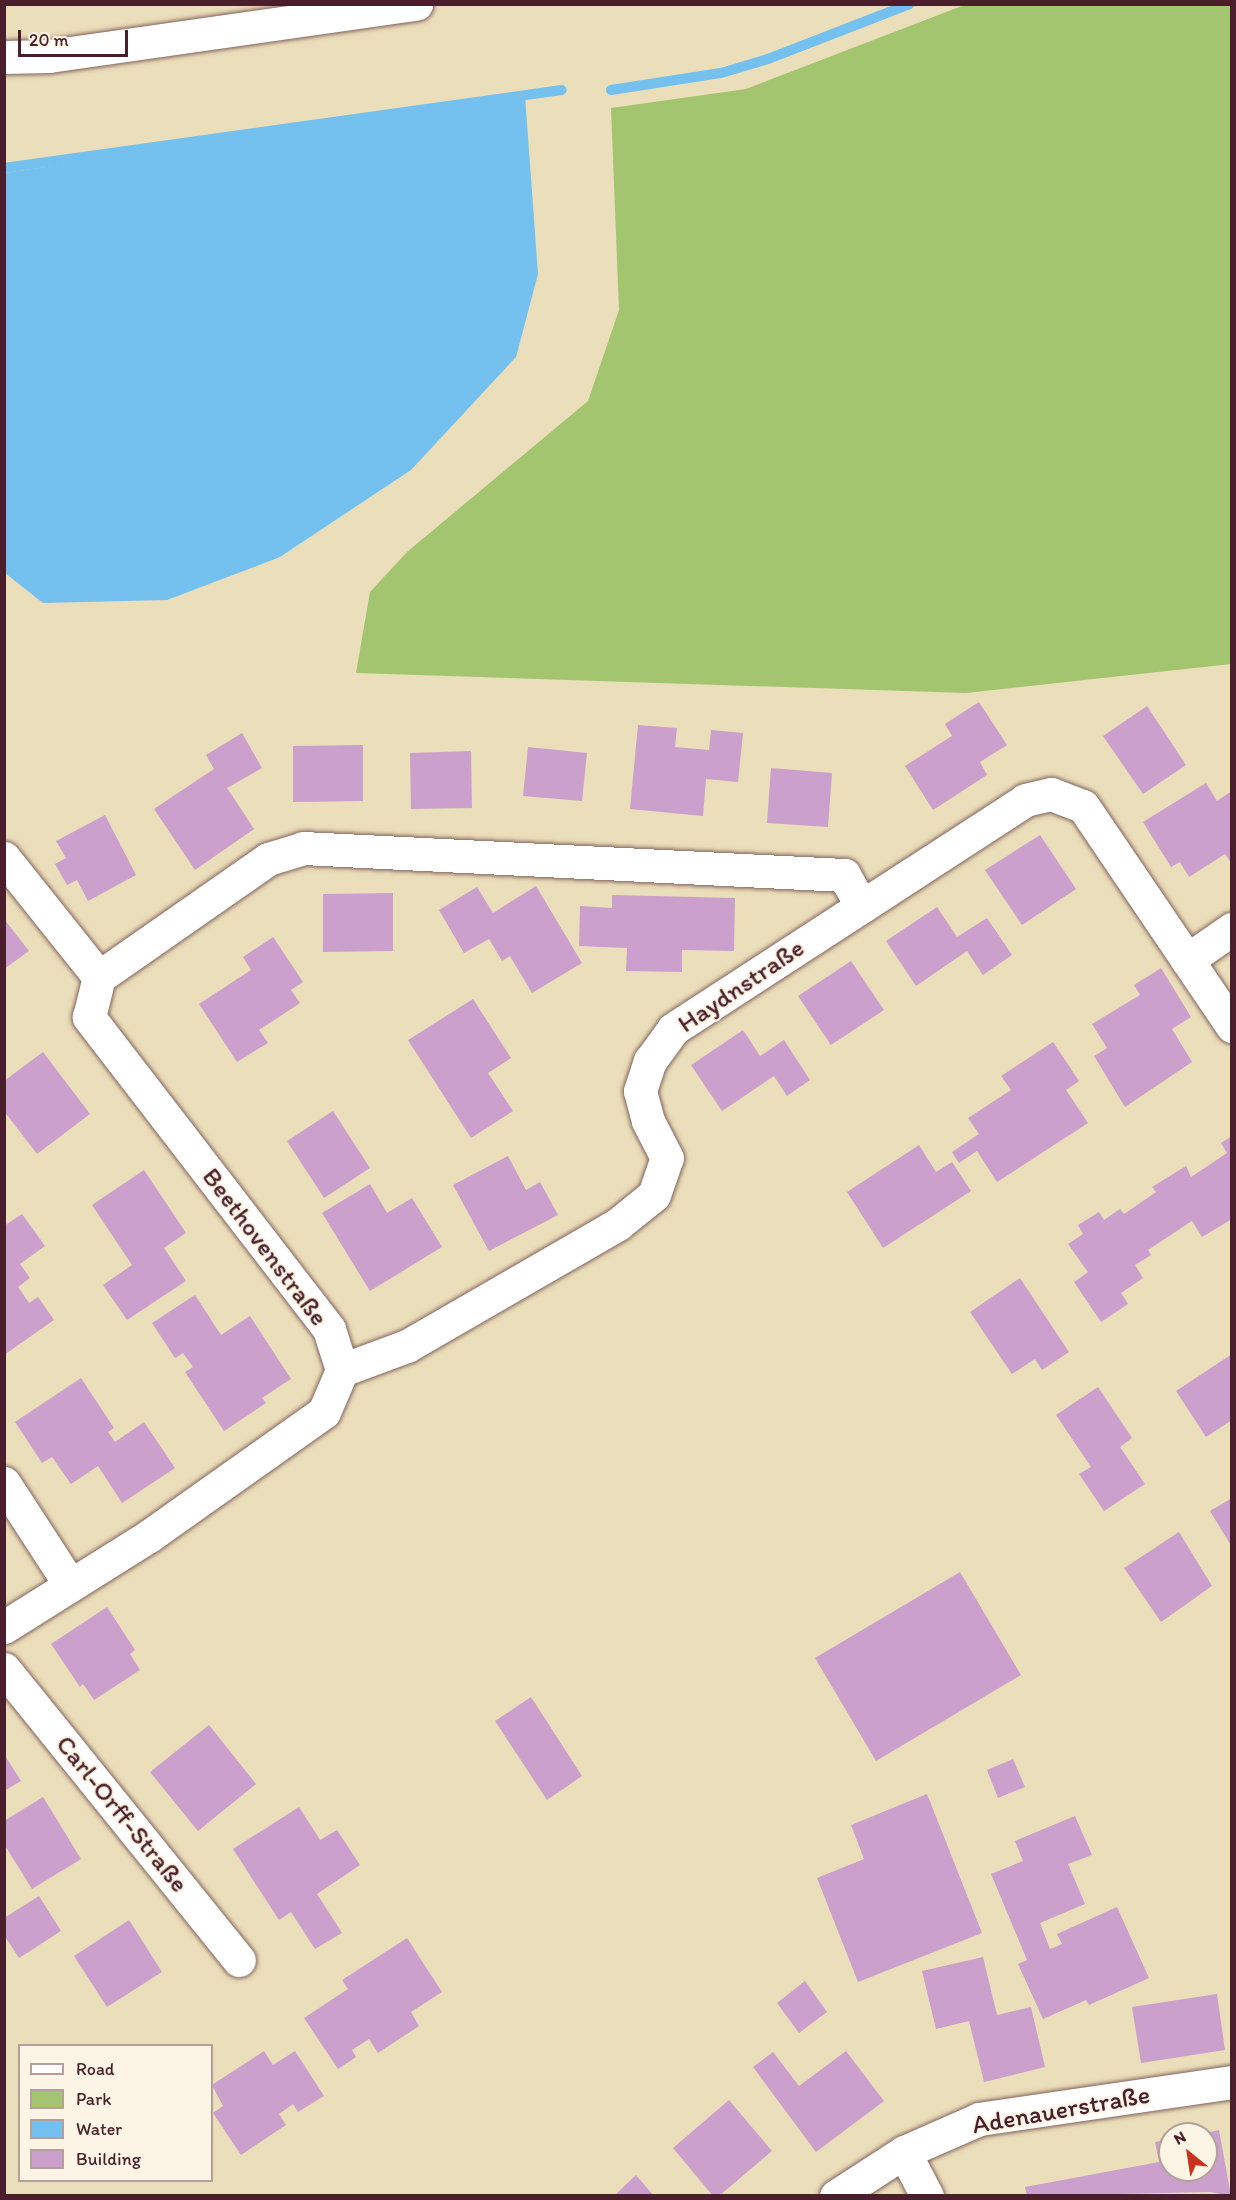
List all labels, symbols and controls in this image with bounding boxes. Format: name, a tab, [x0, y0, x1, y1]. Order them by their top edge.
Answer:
scale bar	[21, 18, 130, 56]
text: 20 m	[29, 29, 69, 51]
street label: Haydnstraße	[672, 932, 810, 1040]
street label: Beethovenstraße	[195, 1162, 335, 1332]
street label: Carl-Orff-Straße	[49, 1729, 195, 1899]
legend	[18, 2044, 213, 2182]
text: Road	[76, 2058, 115, 2080]
street label: Adenauerstraße	[970, 2079, 1152, 2141]
text: Park	[76, 2088, 111, 2110]
text: Water	[76, 2118, 122, 2140]
north arrow	[1158, 2122, 1218, 2182]
text: N	[1170, 2127, 1189, 2149]
text: Building	[76, 2148, 141, 2170]

